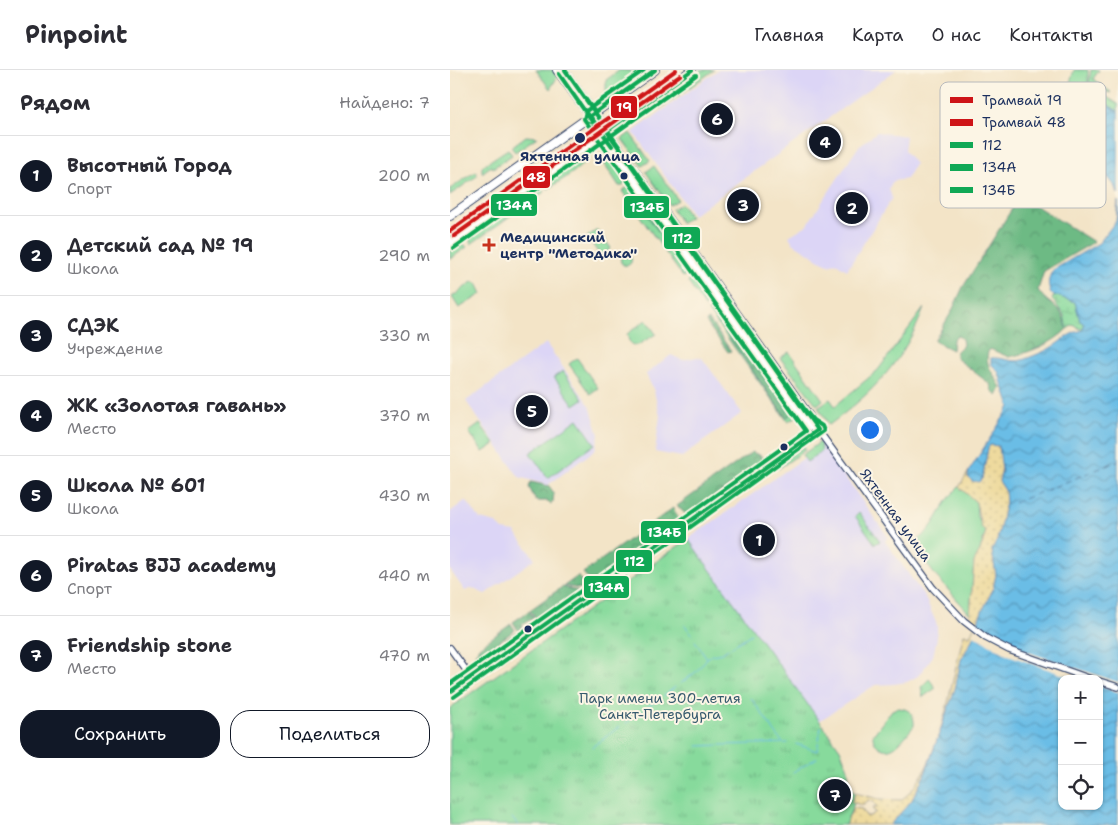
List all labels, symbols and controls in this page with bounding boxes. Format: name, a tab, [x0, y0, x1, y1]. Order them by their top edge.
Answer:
text: Pinpoint	[25, 19, 127, 51]
text: Главная	[754, 23, 824, 47]
text: Карта	[852, 23, 904, 47]
text: О нас	[932, 23, 981, 47]
text: Контакты	[1009, 23, 1093, 47]
legend	[940, 82, 1106, 208]
text: Рядом	[20, 89, 90, 117]
text: Трамвай 19	[982, 91, 1062, 109]
text: Найдено: 7	[339, 92, 430, 113]
line badge: 19	[610, 95, 638, 119]
text: 19	[616, 98, 632, 116]
pin: 6	[701, 100, 733, 138]
text: Трамвай 48	[982, 113, 1066, 131]
pin: 4	[809, 123, 841, 161]
marker: Яхтенная улица	[573, 131, 587, 145]
text: 112	[982, 136, 1002, 154]
place label: Яхтенная улица	[520, 147, 640, 165]
text: Высотный Город	[67, 153, 232, 178]
text: 134А	[982, 158, 1016, 176]
text: 1	[32, 165, 40, 186]
text: 200 m	[378, 165, 430, 186]
line badge: 48	[522, 165, 551, 189]
text: 48	[526, 168, 546, 186]
unlabelled marker	[619, 171, 629, 181]
text: Спорт	[67, 178, 112, 199]
text: 134Б	[982, 181, 1016, 199]
pin: 3	[727, 186, 759, 224]
pin: 2	[836, 189, 868, 227]
line badge: 134А	[490, 193, 538, 217]
line badge: 134Б	[623, 195, 670, 219]
text: 134А	[496, 196, 532, 214]
text: 134Б	[630, 198, 664, 216]
line badge: 112	[663, 226, 701, 250]
place label: Медицинский центр "Методика"	[500, 228, 637, 262]
text: 112	[671, 229, 693, 247]
text: Детский сад № 19	[67, 233, 253, 258]
marker: Медицинский центр "Методика"	[482, 238, 496, 252]
text: 2	[30, 245, 42, 266]
text: 290 m	[378, 245, 430, 266]
text: Школа	[67, 258, 119, 279]
text: СДЭК	[67, 313, 119, 338]
text: 3	[30, 325, 42, 346]
text: 330 m	[378, 325, 430, 346]
text: Учреждение	[67, 338, 163, 359]
pin: 5	[516, 392, 548, 430]
text: ЖК «Золотая гавань»	[67, 393, 286, 418]
text: 4	[30, 405, 42, 426]
text: 370 m	[379, 405, 430, 426]
your location	[857, 417, 883, 443]
text: Место	[67, 418, 117, 439]
unlabelled marker	[779, 442, 789, 452]
street label: Яхтенная улица	[856, 465, 936, 565]
text: Школа № 601	[67, 473, 205, 498]
text: 5	[31, 485, 41, 506]
text: 430 m	[379, 485, 430, 506]
text: Школа	[67, 498, 119, 519]
line badge: 134Б	[640, 520, 687, 544]
pin: 1	[743, 521, 775, 559]
text: 134Б	[647, 523, 681, 541]
line badge: 112	[615, 549, 653, 573]
text: 112	[623, 552, 645, 570]
text: Piratas BJJ academy	[67, 553, 276, 578]
text: 6	[30, 565, 42, 586]
text: 440 m	[378, 565, 430, 586]
line badge: 134А	[583, 575, 630, 599]
text: Спорт	[67, 578, 112, 599]
text: 134А	[588, 578, 624, 596]
unlabelled marker	[523, 624, 533, 634]
text: Friendship stone	[67, 633, 232, 658]
text: 7	[30, 645, 42, 666]
text: 470 m	[379, 645, 430, 666]
text: Место	[67, 658, 117, 679]
map controls	[1058, 675, 1103, 810]
button: +	[1058, 675, 1103, 720]
park label: Парк имени 300-летия Санкт-Петербурга	[579, 689, 741, 723]
button: Сохранить	[20, 710, 220, 758]
button: Поделиться	[230, 710, 430, 758]
button: −	[1058, 720, 1103, 765]
button: locate	[1058, 765, 1103, 810]
pin: 7	[819, 776, 851, 814]

